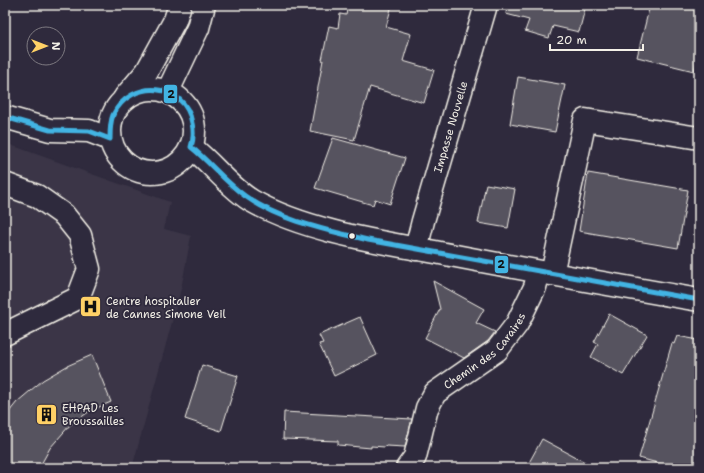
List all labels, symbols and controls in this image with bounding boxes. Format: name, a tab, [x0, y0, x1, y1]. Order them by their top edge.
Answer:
north arrow	[26, 26, 66, 66]
scale bar	[550, 26, 643, 52]
text: 20 m	[556, 32, 587, 48]
text: N	[48, 42, 63, 51]
street label: Impasse Nouvelle	[430, 79, 471, 174]
line badge: 2	[163, 84, 178, 104]
text: 2	[167, 87, 175, 102]
unlabelled marker	[347, 231, 357, 241]
line badge: 2	[494, 255, 509, 274]
text: 2	[497, 257, 505, 272]
hospital icon: Centre hospitalier de Cannes Simone Veil	[77, 294, 103, 320]
place label: Centre hospitalier de Cannes Simone Veil	[106, 294, 226, 322]
street label: Chemin des Caraires	[441, 310, 529, 392]
building icon: EHPAD Les Broussailles	[34, 401, 60, 427]
place label: EHPAD Les Broussailles	[62, 401, 124, 429]

